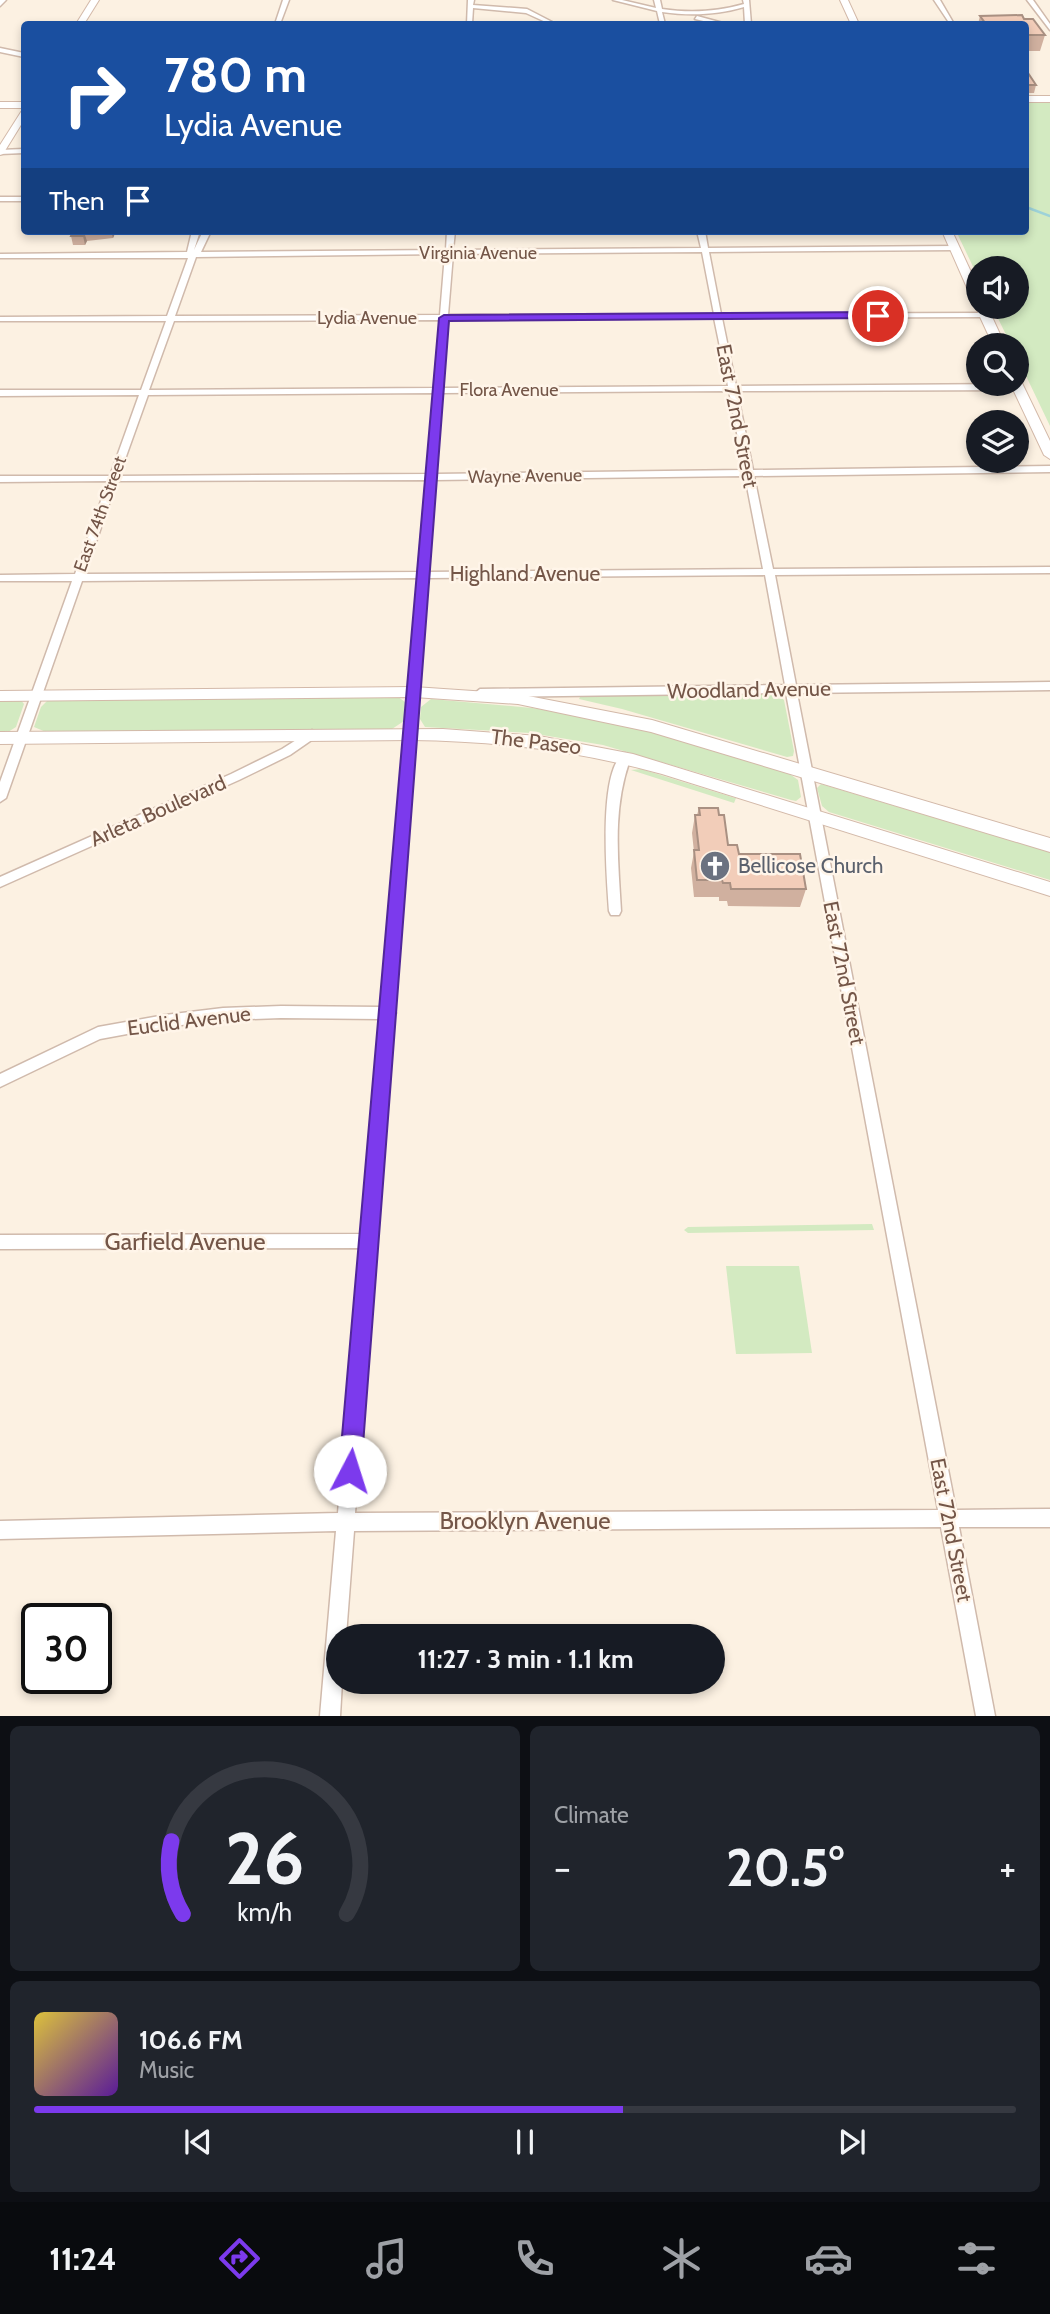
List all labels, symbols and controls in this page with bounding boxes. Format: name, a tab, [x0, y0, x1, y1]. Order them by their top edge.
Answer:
text: 780 m	[164, 45, 307, 104]
icon: right	[49, 49, 140, 140]
text: Lydia Avenue	[164, 105, 342, 144]
icon: arrive	[119, 182, 157, 220]
text: Then	[49, 185, 105, 217]
street label: Virginia Avenue	[419, 242, 537, 264]
map controls	[966, 256, 1029, 473]
button: sound	[966, 256, 1029, 319]
pin	[848, 286, 908, 346]
icon: arrive	[859, 297, 897, 335]
street label: Lydia Avenue	[317, 307, 417, 329]
button: search	[966, 333, 1029, 396]
street label: East 72nd Street	[711, 342, 764, 490]
street label: Flora Avenue	[460, 379, 558, 401]
button: layers	[966, 410, 1029, 473]
street label: East 74th Street	[69, 453, 131, 575]
street label: Wayne Avenue	[468, 464, 582, 488]
street label: Highland Avenue	[450, 561, 601, 586]
street label: Woodland Avenue	[667, 676, 831, 703]
street label: The Paseo	[490, 724, 583, 759]
street label: Arleta Boulevard	[86, 769, 230, 852]
church icon: Bellicose Church	[698, 849, 732, 883]
place label: Bellicose Church	[738, 853, 883, 878]
street label: East 72nd Street	[818, 899, 871, 1047]
street label: Euclid Avenue	[126, 1001, 252, 1040]
street label: Garfield Avenue	[105, 1227, 265, 1256]
position arrow	[313, 1434, 387, 1508]
street label: East 72nd Street	[925, 1456, 978, 1604]
street label: Brooklyn Avenue	[439, 1506, 611, 1535]
speed limit sign: 30	[21, 1603, 112, 1694]
text: 11:27 · 3 min · 1.1 km	[417, 1643, 634, 1675]
text: Climate	[554, 1801, 629, 1829]
text: 26	[225, 1815, 305, 1903]
text: 20.5°	[726, 1836, 844, 1899]
text: −	[554, 1844, 571, 1891]
text: +	[999, 1844, 1016, 1891]
text: km/h	[238, 1897, 292, 1927]
text: 106.6 FM	[139, 2024, 243, 2056]
text: Music	[139, 2056, 194, 2084]
icon: previous	[179, 2123, 217, 2161]
icon: pause	[506, 2123, 544, 2161]
icon: next	[833, 2123, 871, 2161]
icon: directions	[215, 2234, 264, 2283]
icon: music	[362, 2234, 411, 2283]
icon: phone	[510, 2234, 559, 2283]
icon: climate	[657, 2234, 706, 2283]
icon: car	[804, 2234, 853, 2283]
icon: filters	[952, 2234, 1001, 2283]
text: 11:24	[49, 2239, 117, 2278]

